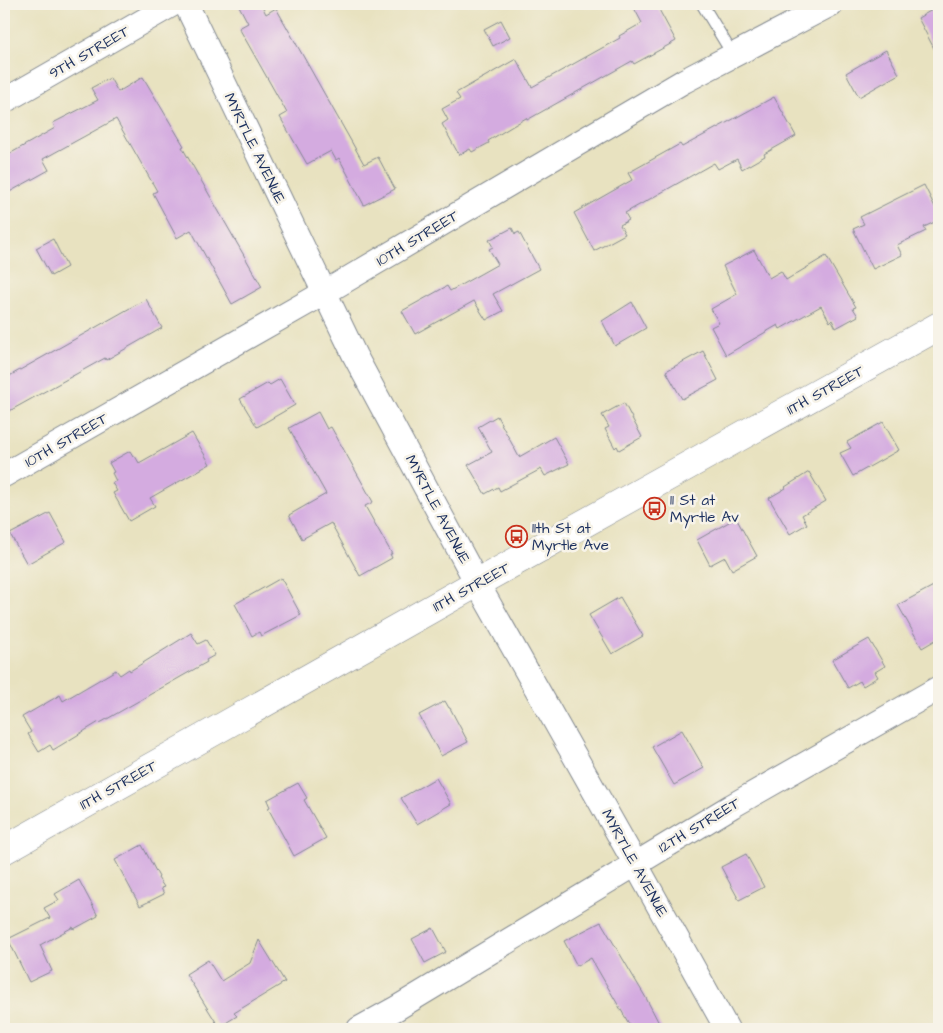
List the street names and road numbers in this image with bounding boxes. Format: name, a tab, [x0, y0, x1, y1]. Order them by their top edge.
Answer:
street label: 9TH STREET	[45, 21, 134, 84]
street label: MYRTLE AVENUE	[219, 90, 290, 207]
street label: 10TH STREET	[372, 205, 463, 271]
street label: 11TH STREET	[783, 360, 868, 420]
street label: 10TH STREET	[21, 408, 112, 473]
street label: MYRTLE AVENUE	[400, 451, 475, 567]
street label: 11TH STREET	[429, 557, 514, 617]
street label: 11TH STREET	[76, 755, 161, 815]
street label: 12TH STREET	[655, 792, 745, 858]
street label: MYRTLE AVENUE	[596, 806, 673, 921]

